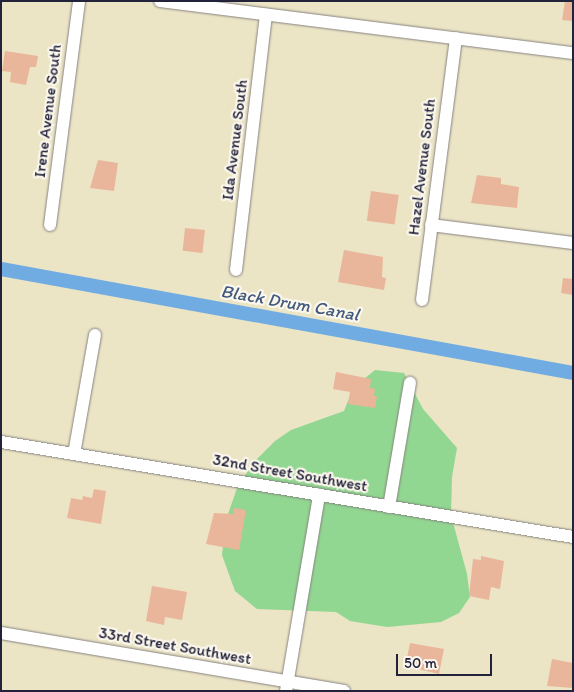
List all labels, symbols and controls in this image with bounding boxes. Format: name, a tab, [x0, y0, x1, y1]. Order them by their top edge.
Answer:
street label: Irene Avenue South	[30, 44, 66, 178]
street label: Ida Avenue South	[218, 79, 252, 201]
street label: Hazel Avenue South	[404, 98, 440, 236]
water label: Black Drum Canal	[219, 280, 361, 326]
street label: 32nd Street Southwest	[211, 450, 369, 496]
street label: 33rd Street Southwest	[98, 623, 252, 669]
scale bar	[399, 644, 495, 676]
text: 50 m	[404, 654, 437, 672]

